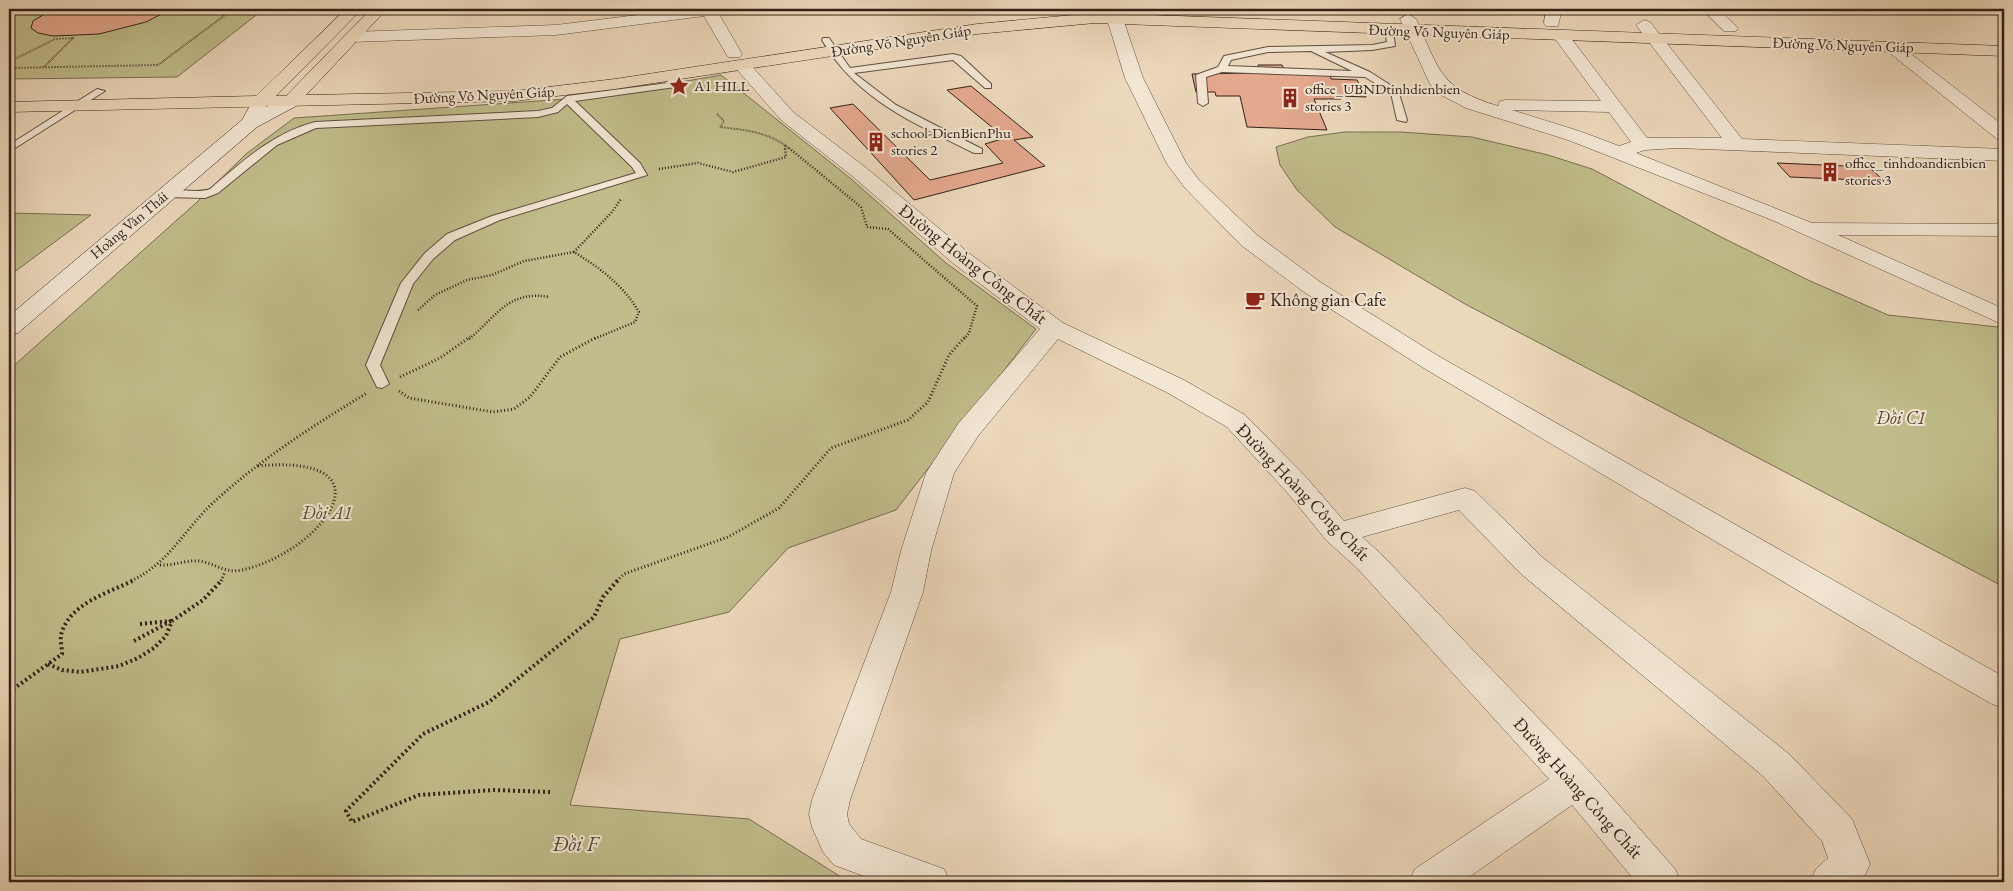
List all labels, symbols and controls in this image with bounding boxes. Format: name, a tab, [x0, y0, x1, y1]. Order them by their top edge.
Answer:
street label: Đường Võ Nguyên Giáp	[830, 20, 972, 61]
street label: Đường Võ Nguyên Giáp	[1368, 20, 1510, 43]
street label: Đường Võ Nguyên Giáp	[1772, 33, 1914, 56]
place icon: A1 HILL	[668, 75, 690, 97]
place label: A1 HILL	[693, 76, 750, 95]
place label: office_UBNDtinhdienbien stories 3	[1305, 79, 1461, 115]
street label: Đường Võ Nguyên Giáp	[413, 81, 555, 108]
building icon: office_UBNDtinhdienbien stories 3	[1279, 87, 1301, 109]
place label: school-DienBienPhu stories 2	[891, 123, 1011, 159]
building icon: school-DienBienPhu stories 2	[865, 131, 887, 153]
place label: office_tinhdoandienbien stories 3	[1845, 153, 1986, 189]
building icon: office_tinhdoandienbien stories 3	[1819, 161, 1841, 183]
street label: Hoàng Văn Thái	[86, 186, 172, 263]
street label: Đường Hoàng Công Chất	[894, 198, 1053, 329]
place label: Không gian Cafe	[1270, 288, 1386, 311]
cafe icon: Không gian Cafe	[1244, 289, 1266, 311]
park label: Đồi C1	[1875, 406, 1926, 429]
street label: Đường Hoàng Công Chất	[1232, 418, 1375, 566]
park label: Đồi A1	[301, 501, 352, 524]
street label: Đường Hoàng Công Chất	[1509, 712, 1648, 863]
park label: Đồi F	[552, 830, 601, 857]

